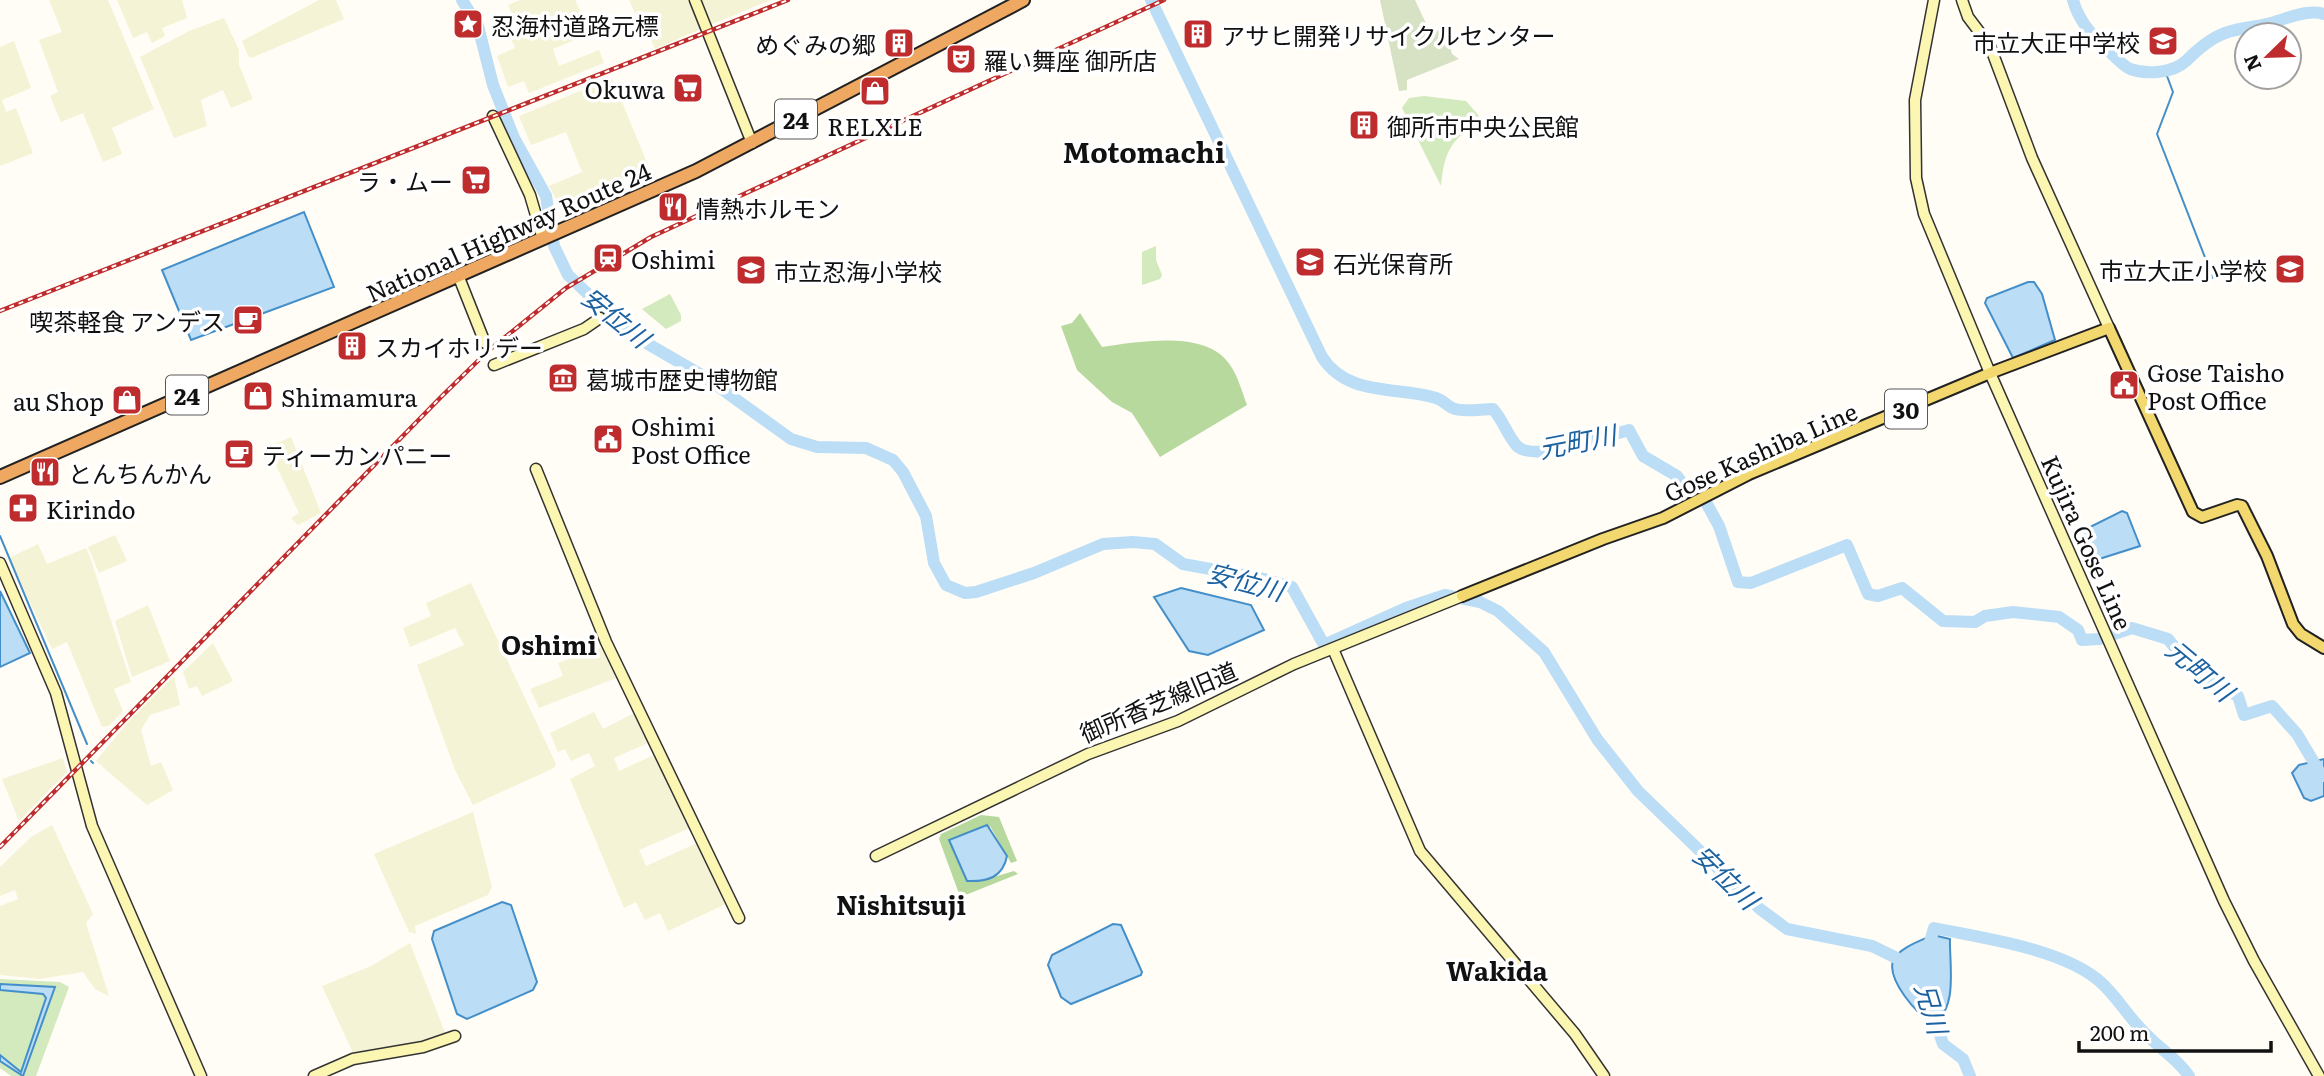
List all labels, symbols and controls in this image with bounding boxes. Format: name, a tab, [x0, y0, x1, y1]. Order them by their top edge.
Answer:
place icon: 忍海村道路元標	[451, 7, 485, 41]
place label: 忍海村道路元標	[491, 7, 659, 42]
building icon: アサヒ開発リサイクルセンター	[1181, 17, 1215, 51]
place label: アサヒ開発リサイクルセンター	[1221, 17, 1556, 52]
north arrow	[2233, 21, 2303, 91]
place label: 市立大正中学校	[1972, 24, 2140, 59]
school or university icon: 市立大正中学校	[2146, 24, 2180, 58]
place label: めぐみの郷	[755, 26, 876, 61]
building icon: めぐみの郷	[882, 26, 916, 60]
theatre icon: 羅い舞座 御所店	[944, 42, 978, 76]
place label: 羅い舞座 御所店	[984, 42, 1157, 77]
text: N	[2235, 50, 2267, 76]
place label: Okuwa	[585, 71, 665, 106]
supermarket icon: Okuwa	[671, 71, 705, 105]
shop icon: RELXLE	[858, 74, 892, 108]
road number: 24	[775, 100, 817, 138]
place label: RELXLE	[827, 108, 923, 143]
building icon: 御所市中央公民館	[1347, 108, 1381, 142]
place label: 御所市中央公民館	[1387, 108, 1579, 143]
district label: Motomachi	[1063, 130, 1225, 172]
street label: National Highway Route 24	[360, 152, 656, 310]
place label: ラ・ムー	[357, 163, 453, 198]
supermarket icon: ラ・ムー	[459, 163, 493, 197]
restaurant icon: 情熱ホルモン	[656, 190, 690, 224]
place label: 情熱ホルモン	[696, 190, 840, 225]
station icon: Oshimi	[591, 241, 625, 275]
place label: Oshimi	[631, 241, 715, 276]
school or university icon: 石光保育所	[1293, 245, 1327, 279]
place label: 石光保育所	[1333, 245, 1453, 280]
place label: 市立大正小学校	[2099, 252, 2267, 287]
school or university icon: 市立大正小学校	[2273, 252, 2307, 286]
school or university icon: 市立忍海小学校	[734, 253, 768, 287]
place label: 市立忍海小学校	[774, 253, 942, 288]
water label: 安位川	[574, 276, 662, 358]
place label: 喫茶軽食 アンデス	[29, 303, 225, 338]
cafe icon: 喫茶軽食 アンデス	[231, 303, 265, 337]
building icon: スカイホリデー	[335, 329, 369, 363]
place label: スカイホリデー	[375, 329, 543, 364]
place label: Gose Taisho Post Office	[2147, 354, 2284, 417]
museum icon: 葛城市歴史博物館	[546, 361, 580, 395]
place label: 葛城市歴史博物館	[586, 361, 778, 396]
public building icon: Gose Taisho Post Office	[2107, 368, 2141, 402]
road number: 24	[166, 376, 208, 414]
shop icon: Shimamura	[241, 379, 275, 413]
place label: Shimamura	[281, 379, 417, 414]
place label: au Shop	[13, 383, 104, 418]
shop icon: au Shop	[110, 383, 144, 417]
road number: 30	[1885, 390, 1927, 428]
street label: Gose Kashiba Line	[1658, 393, 1862, 509]
place label: Oshimi Post Office	[631, 408, 751, 471]
water label: 元町川	[1535, 413, 1622, 467]
public building icon: Oshimi Post Office	[591, 422, 625, 456]
cafe icon: ティーカンパニー	[222, 437, 256, 471]
place label: ティーカンパニー	[262, 437, 453, 472]
street label: Kujira Gose Line	[2034, 449, 2142, 635]
restaurant icon: とんちんかん	[28, 455, 62, 489]
place label: とんちんかん	[68, 455, 212, 490]
pharmacy icon: Kirindo	[6, 491, 40, 525]
place label: Kirindo	[46, 491, 136, 526]
water label: 安位川	[1203, 551, 1292, 610]
district label: Oshimi	[501, 624, 597, 663]
water label: 元町川	[2159, 629, 2246, 711]
street label: 御所香芝線旧道	[1074, 652, 1242, 750]
water label: 安位川	[1685, 835, 1771, 919]
district label: Nishitsuji	[836, 884, 966, 923]
district label: Wakida	[1446, 950, 1548, 989]
water label: 兄川	[1907, 977, 1960, 1041]
scale bar	[2079, 1010, 2272, 1054]
text: 200 m	[2090, 1016, 2150, 1047]

